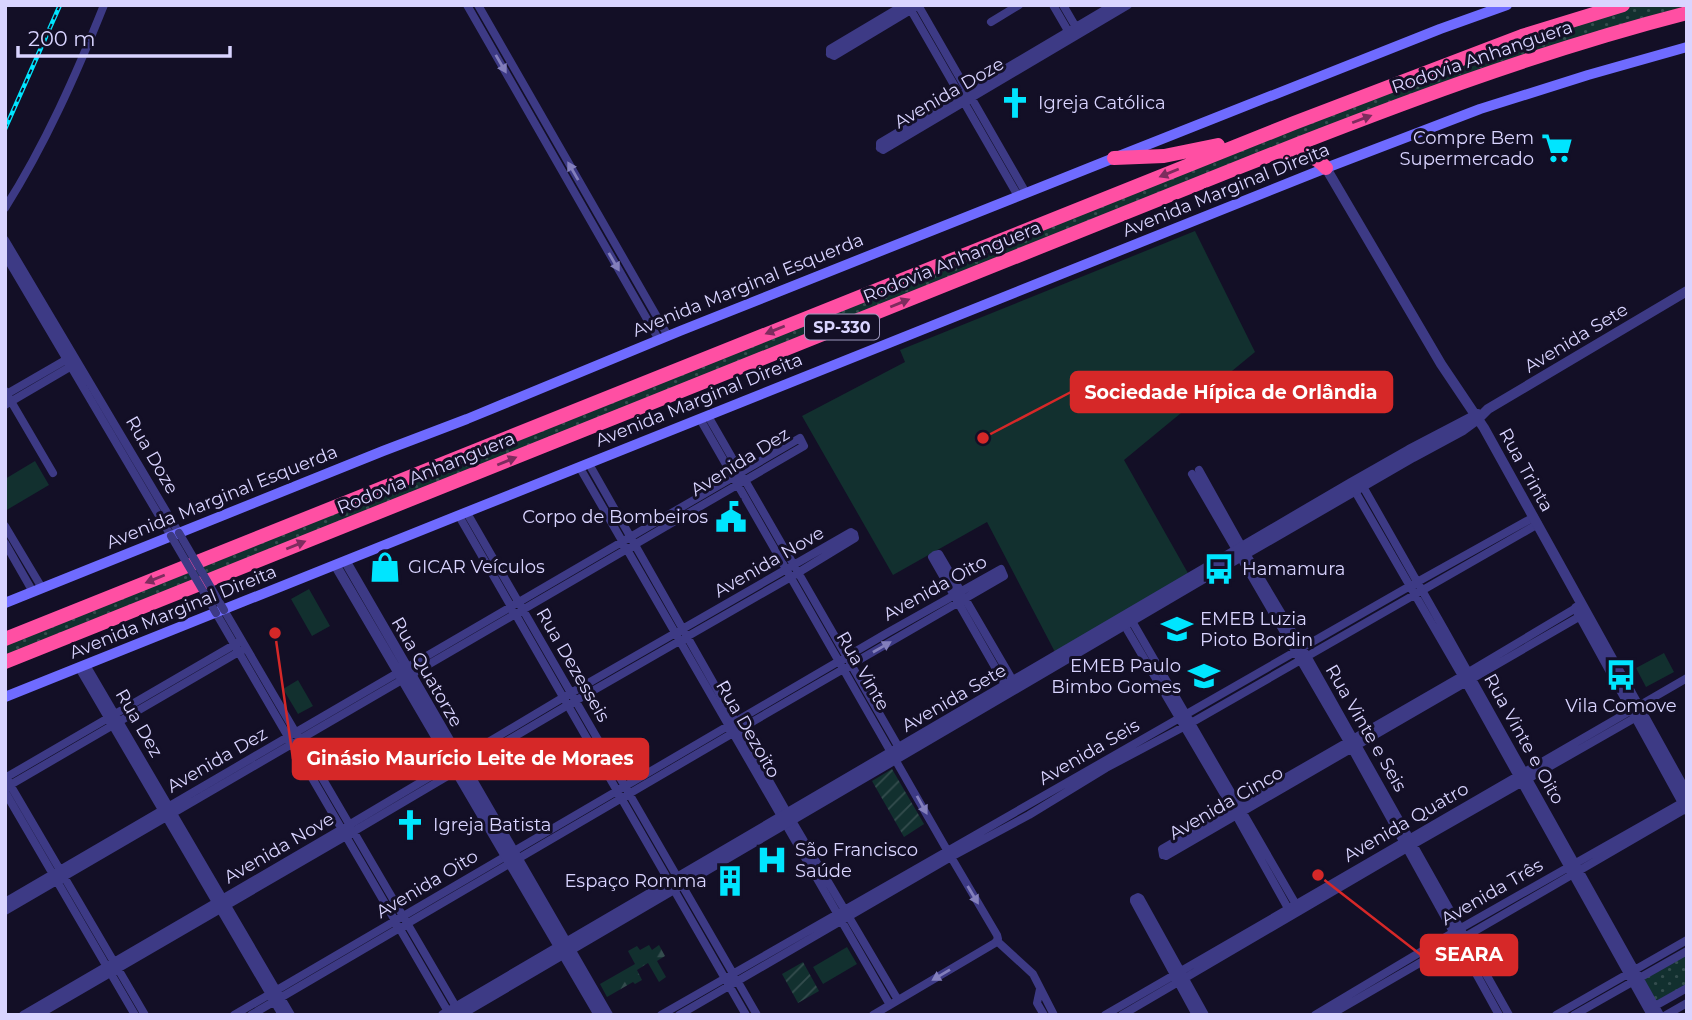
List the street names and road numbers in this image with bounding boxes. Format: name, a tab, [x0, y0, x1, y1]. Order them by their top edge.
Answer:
street label: Rodovia Anhanguera	[1389, 16, 1575, 98]
street label: Avenida Doze	[890, 53, 1008, 133]
street label: Avenida Marginal Direita	[1119, 138, 1333, 242]
street label: Rodovia Anhanguera	[860, 216, 1044, 308]
street label: Avenida Marginal Esquerda	[629, 228, 867, 342]
street label: Avenida Sete	[1520, 298, 1632, 378]
road number: SP-330	[805, 314, 879, 340]
street label: Avenida Marginal Direita	[592, 348, 806, 452]
street label: Rua Doze	[121, 412, 183, 498]
street label: Avenida Dez	[687, 423, 793, 501]
street label: Rua Trinta	[1494, 424, 1558, 516]
street label: Rodovia Anhanguera	[334, 427, 518, 519]
street label: Avenida Marginal Esquerda	[103, 440, 341, 554]
street label: Avenida Nove	[710, 522, 828, 602]
street label: Avenida Oito	[879, 550, 991, 626]
street label: Avenida Marginal Direita	[66, 560, 280, 664]
street label: Rua Dezesseis	[531, 604, 615, 726]
street label: Rua Quatorze	[387, 613, 467, 731]
street label: Rua Vinte	[832, 628, 894, 715]
street label: Avenida Sete	[898, 659, 1010, 737]
street label: Rua Vinte e Seis	[1321, 660, 1411, 796]
street label: Rua Vinte e Oito	[1479, 670, 1569, 808]
street label: Rua Dezoito	[711, 676, 785, 782]
street label: Rua Dez	[111, 685, 167, 761]
street label: Avenida Seis	[1035, 714, 1144, 790]
street label: Avenida Dez	[163, 722, 271, 798]
street label: Avenida Cinco	[1165, 761, 1287, 845]
street label: Avenida Quatro	[1340, 777, 1472, 867]
street label: Avenida Nove	[220, 808, 338, 888]
street label: Avenida Oito	[372, 845, 482, 923]
street label: Avenida Três	[1437, 854, 1547, 930]

